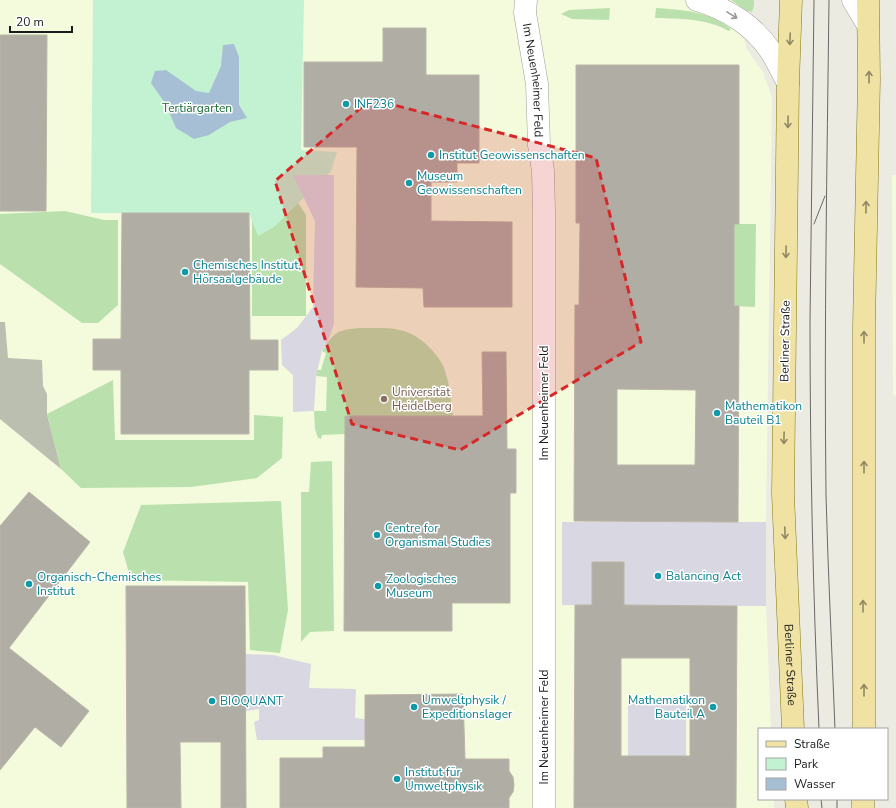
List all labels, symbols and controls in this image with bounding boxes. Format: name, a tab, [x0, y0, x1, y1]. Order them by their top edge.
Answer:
scale bar	[10, 8, 72, 34]
one-way arrow	[727, 11, 738, 19]
text: 20 m	[16, 14, 44, 30]
street label: Im Neuenheimer Feld	[519, 22, 547, 138]
one-way arrow	[786, 32, 794, 45]
one-way arrow	[865, 71, 873, 84]
place label: INF236	[354, 96, 394, 112]
marker: INF236	[341, 99, 351, 109]
park label: Tertiärgarten	[162, 100, 232, 116]
one-way arrow	[784, 115, 792, 128]
place label: Institut Geowissenschaften	[439, 147, 585, 163]
marker: Institut Geowissenschaften	[426, 150, 436, 160]
place label: Museum Geowissenschaften	[417, 168, 522, 198]
marker: Museum Geowissenschaften	[404, 178, 414, 188]
one-way arrow	[862, 201, 870, 214]
one-way arrow	[782, 245, 790, 258]
place label: Chemisches Institut, Hörsaalgebäude	[193, 257, 301, 287]
marker: Chemisches Institut, Hörsaalgebäude	[180, 267, 190, 277]
street label: Berliner Straße	[776, 300, 794, 382]
one-way arrow	[860, 331, 868, 344]
street label: Im Neuenheimer Feld	[536, 346, 552, 460]
place label: Universität Heidelberg	[392, 384, 452, 414]
marker: Universität Heidelberg	[379, 394, 389, 404]
place label: Mathematikon Bauteil B1	[725, 398, 802, 428]
marker: Mathematikon Bauteil B1	[712, 408, 722, 418]
one-way arrow	[780, 431, 788, 444]
one-way arrow	[860, 461, 868, 474]
place label: Centre for Organismal Studies	[385, 520, 491, 550]
one-way arrow	[781, 526, 788, 539]
marker: Centre for Organismal Studies	[372, 530, 382, 540]
place label: Balancing Act	[666, 568, 742, 584]
place label: Organisch-Chemisches Institut	[37, 569, 162, 599]
place label: Zoologisches Museum	[386, 571, 457, 601]
marker: Balancing Act	[653, 571, 663, 581]
marker: Organisch-Chemisches Institut	[24, 579, 34, 589]
marker: Zoologisches Museum	[373, 581, 383, 591]
one-way arrow	[859, 600, 867, 613]
street label: Berliner Straße	[781, 624, 800, 706]
street label: Im Neuenheimer Feld	[536, 670, 552, 784]
one-way arrow	[860, 684, 868, 697]
place label: Umweltphysik / Expeditionslager	[422, 692, 513, 722]
place label: Mathematikon Bauteil A	[628, 692, 705, 722]
place label: BIOQUANT	[220, 693, 284, 709]
marker: BIOQUANT	[207, 696, 217, 706]
marker: Umweltphysik / Expeditionslager	[409, 702, 419, 712]
marker: Mathematikon Bauteil A	[708, 702, 718, 712]
legend	[758, 728, 888, 800]
text: Straße	[794, 736, 830, 752]
text: Park	[794, 756, 819, 772]
place label: Institut für Umweltphysik	[405, 764, 483, 794]
marker: Institut für Umweltphysik	[392, 774, 402, 784]
text: Wasser	[794, 776, 836, 792]

